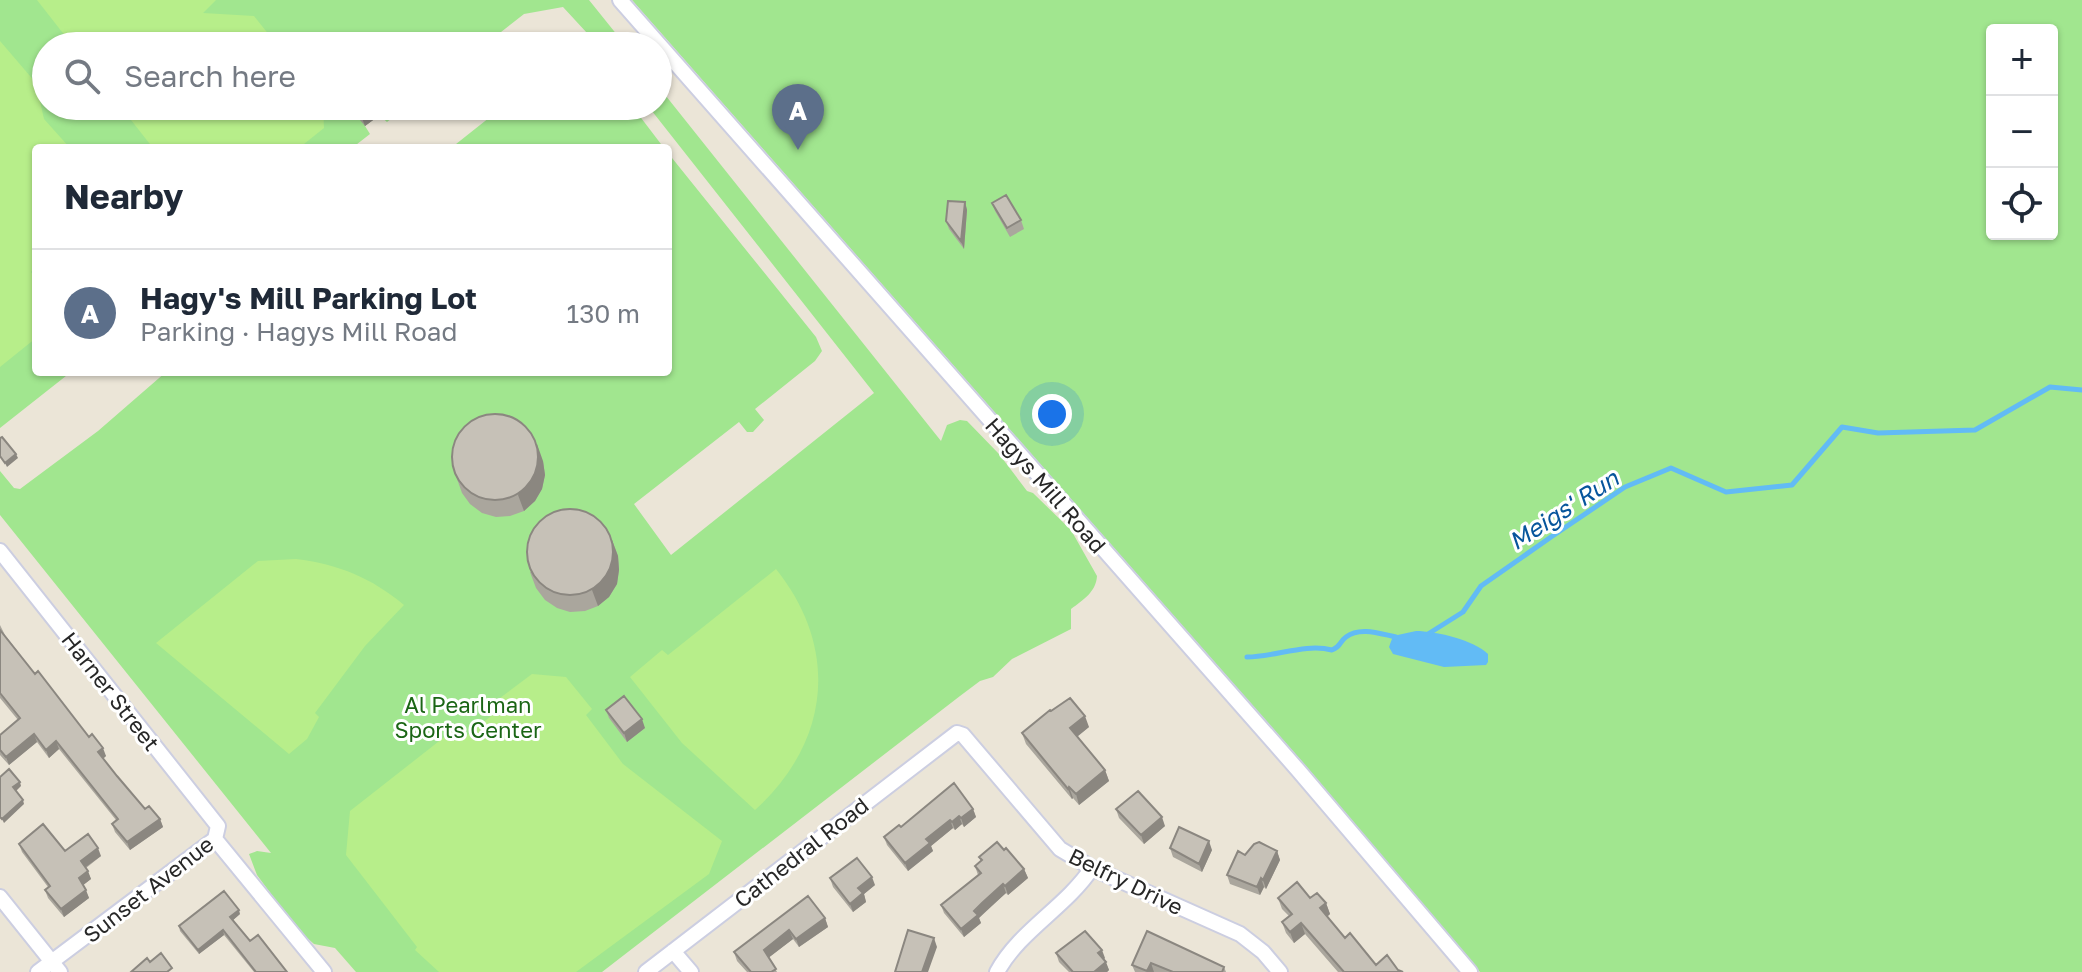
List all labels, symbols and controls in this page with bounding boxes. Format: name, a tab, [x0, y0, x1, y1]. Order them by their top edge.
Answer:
map controls	[1986, 24, 2058, 240]
button: +	[1986, 24, 2058, 96]
search box	[32, 32, 672, 120]
icon: search	[60, 54, 104, 98]
text: Search here	[124, 58, 296, 94]
pin: A	[772, 84, 824, 150]
button: −	[1986, 96, 2058, 168]
button: locate	[1986, 168, 2058, 240]
text: Nearby	[64, 176, 184, 216]
text: Hagy's Mill Parking Lot	[140, 280, 477, 316]
text: A	[81, 298, 99, 329]
text: 130 m	[567, 298, 640, 329]
text: Parking · Hagys Mill Road	[140, 316, 458, 347]
your location	[1032, 394, 1072, 434]
street label: Hagys Mill Road	[980, 412, 1112, 558]
water label: Meigs' Run	[1503, 462, 1625, 556]
street label: Harner Street	[56, 626, 166, 756]
park label: Al Pearlman Sports Center	[395, 691, 542, 743]
street label: Cathedral Road	[728, 791, 874, 913]
street label: Sunset Avenue	[78, 830, 218, 948]
street label: Belfry Drive	[1064, 842, 1188, 920]

